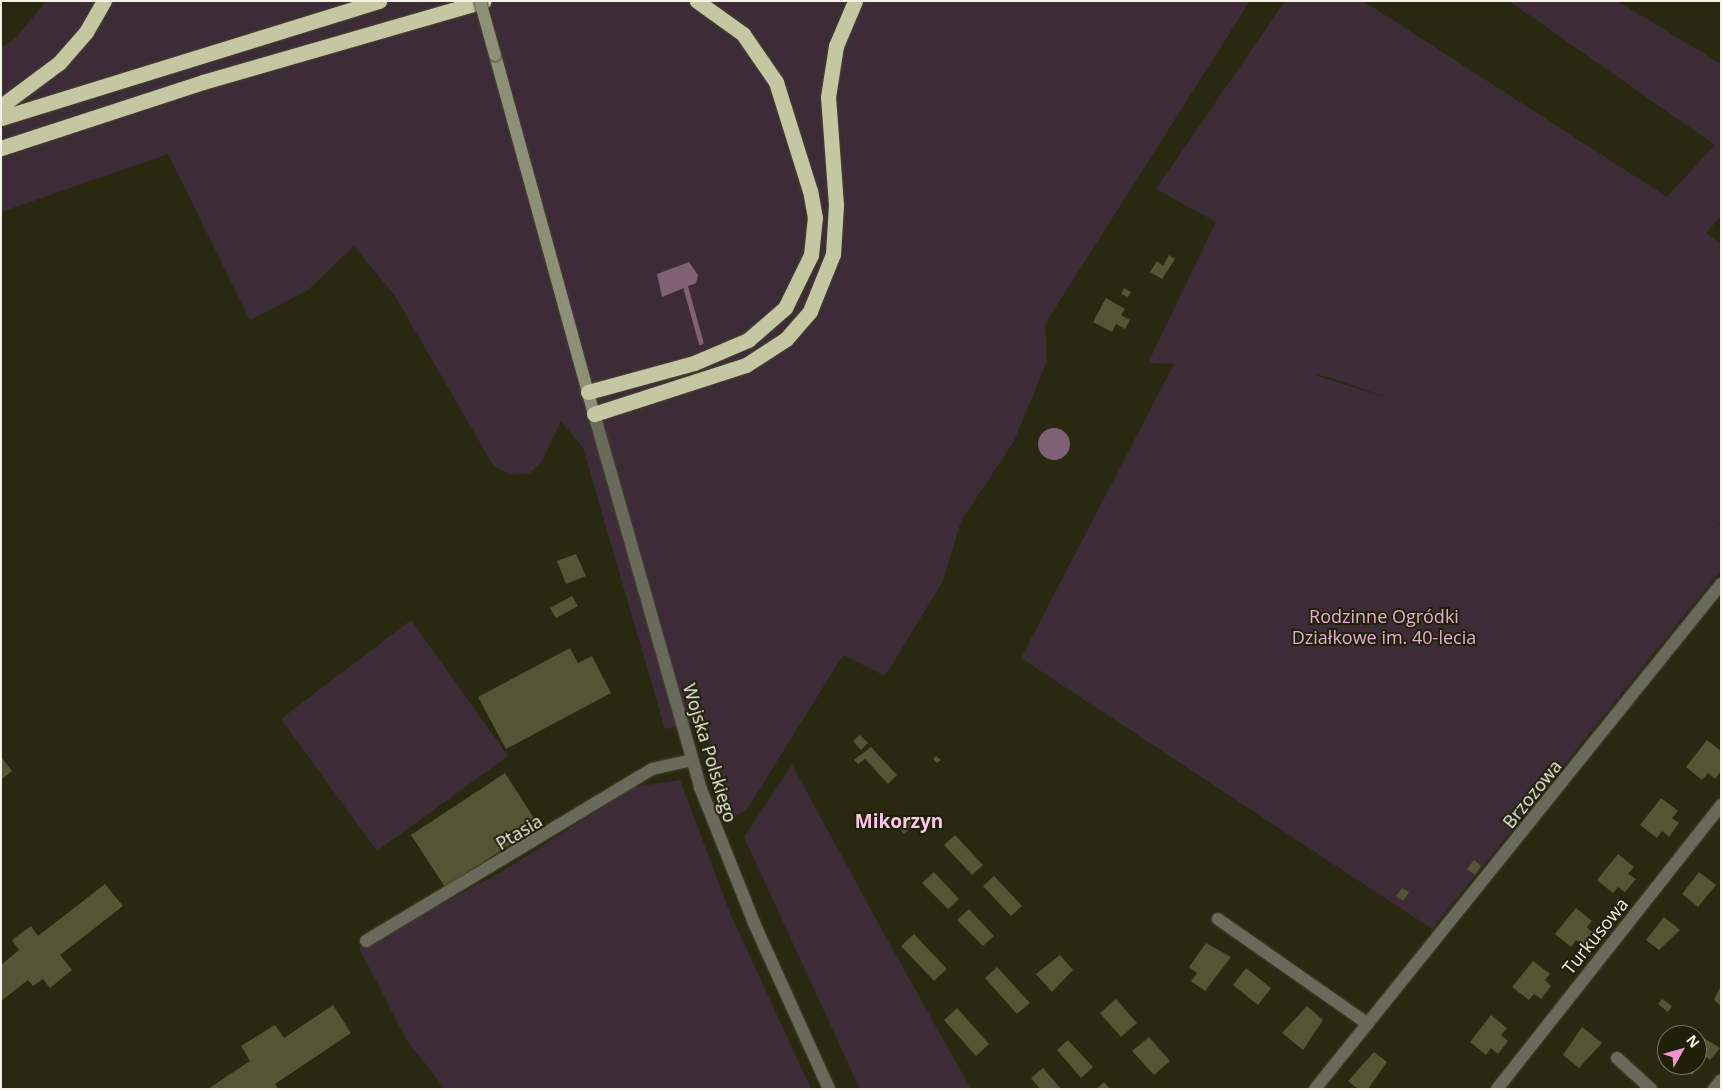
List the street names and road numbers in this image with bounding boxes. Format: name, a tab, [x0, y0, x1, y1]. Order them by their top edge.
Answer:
street label: Wojska Polskiego	[679, 681, 741, 825]
street label: Brzozowa	[1498, 756, 1566, 832]
street label: Ptasia	[492, 810, 546, 854]
street label: Turkusowa	[1558, 893, 1632, 979]

